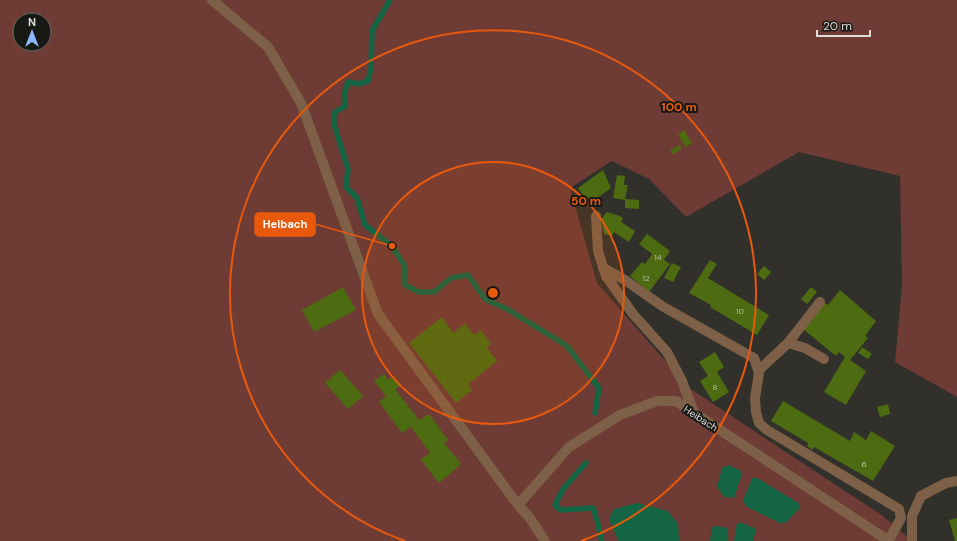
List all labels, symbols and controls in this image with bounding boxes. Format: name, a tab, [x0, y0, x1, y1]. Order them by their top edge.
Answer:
north arrow	[12, 12, 52, 52]
scale bar	[817, 12, 870, 38]
text: N	[28, 15, 36, 29]
text: 20 m	[823, 18, 852, 34]
text: 100 m	[661, 99, 697, 115]
text: 50 m	[571, 193, 601, 209]
callout: Heibach	[255, 213, 315, 236]
text: Heibach	[263, 217, 308, 231]
house number: 14	[654, 252, 662, 262]
house number: 12	[642, 273, 650, 283]
centre of rings	[486, 286, 500, 300]
house number: 10	[736, 306, 745, 316]
house number: 8	[713, 382, 718, 392]
street label: Heibach	[681, 403, 720, 434]
house number: 6	[861, 459, 867, 469]

